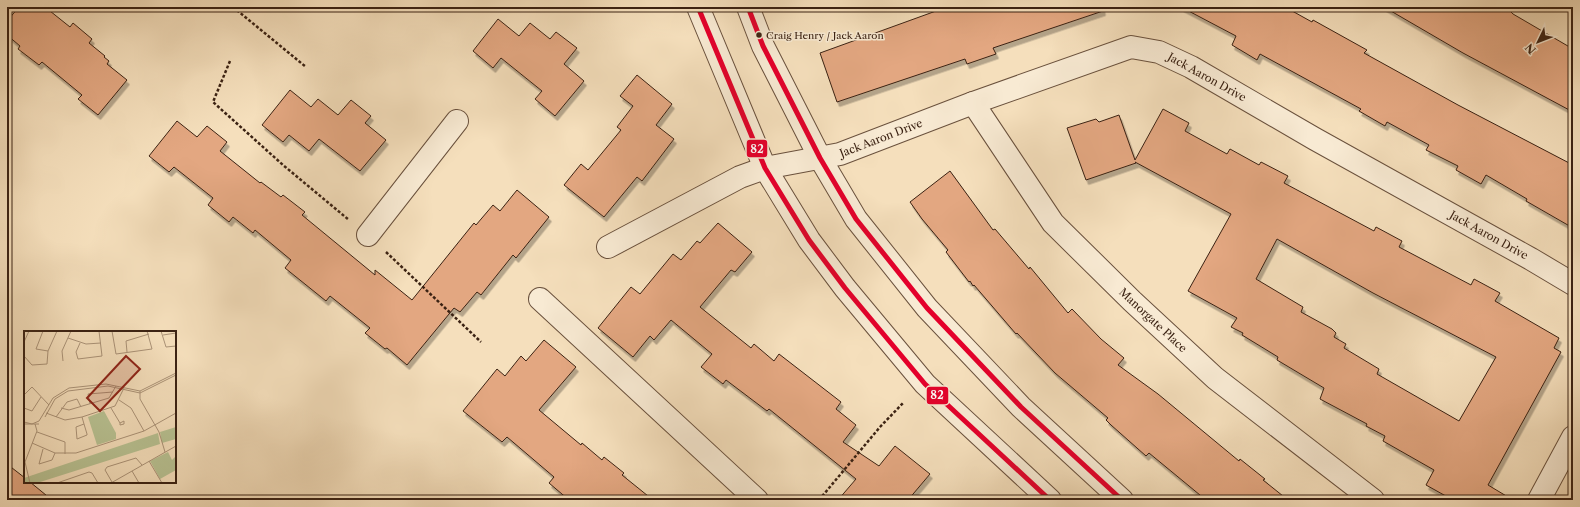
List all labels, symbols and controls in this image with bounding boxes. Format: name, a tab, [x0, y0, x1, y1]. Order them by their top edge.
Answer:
north arrow	[1518, 22, 1558, 62]
place label: Craig Henry / Jack Aaron	[766, 29, 884, 42]
marker: Craig Henry / Jack Aaron	[754, 30, 764, 40]
text: N	[1522, 40, 1539, 57]
street label: Jack Aaron Drive	[1164, 49, 1249, 104]
street label: Jack Aaron Drive	[836, 116, 924, 161]
line badge: 82	[746, 139, 768, 158]
text: 82	[750, 142, 764, 156]
street label: Jack Aaron Drive	[1446, 207, 1531, 262]
street label: Manorgate Place	[1116, 285, 1190, 355]
inset map	[24, 331, 176, 483]
line badge: 82	[926, 386, 949, 405]
text: 82	[930, 388, 944, 402]

